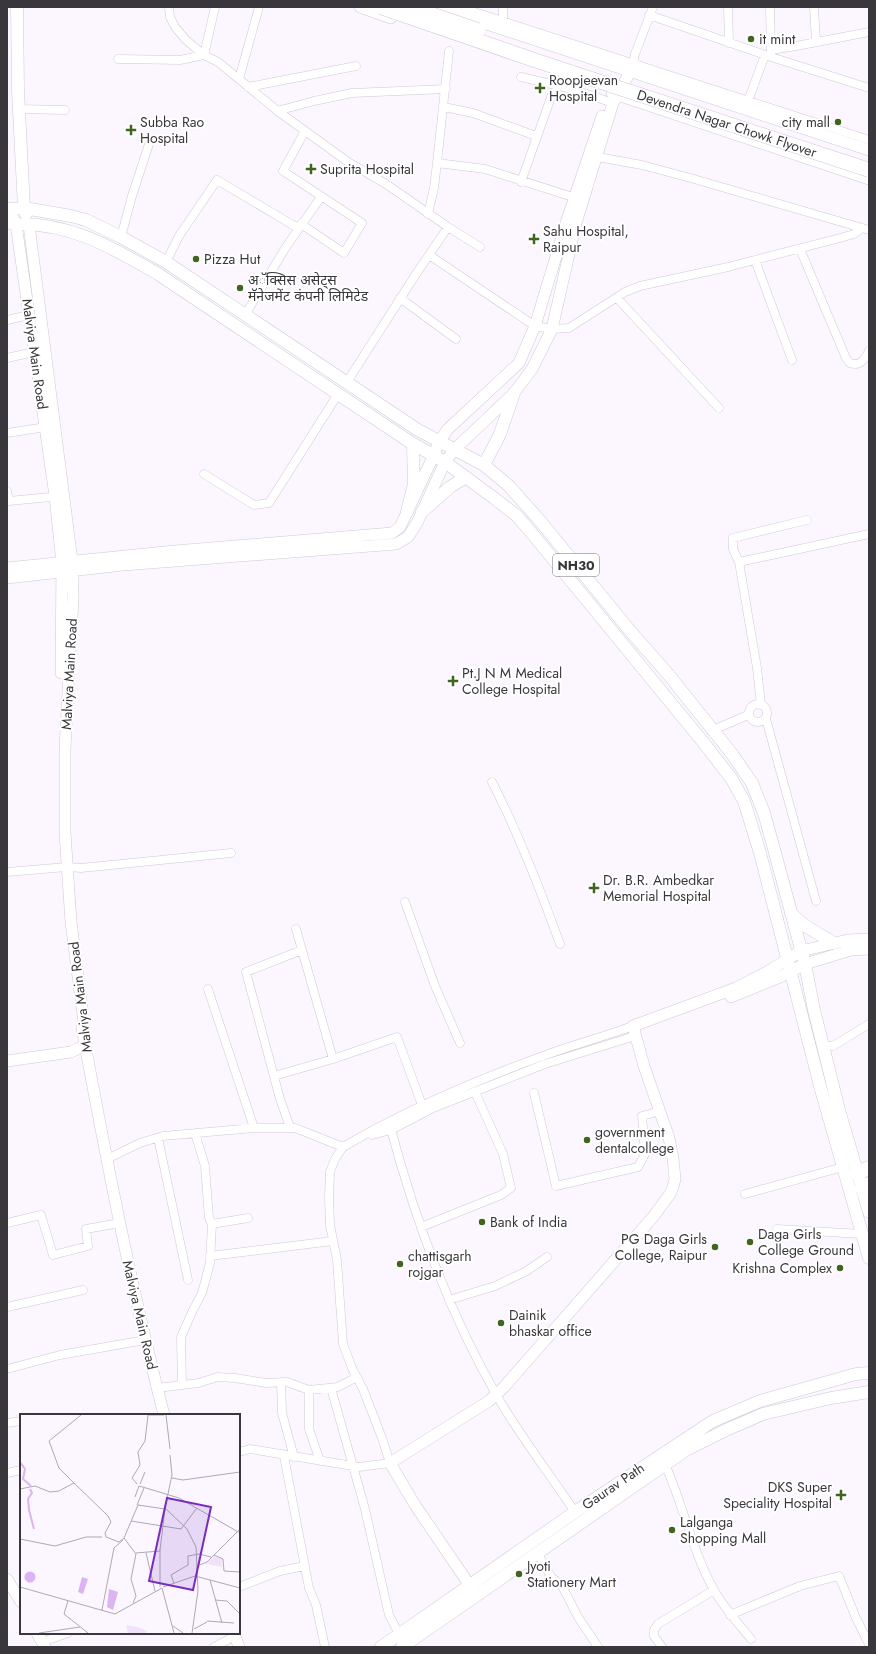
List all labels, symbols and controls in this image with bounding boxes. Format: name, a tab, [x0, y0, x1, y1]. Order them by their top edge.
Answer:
place label: it mint	[759, 29, 796, 49]
marker: it mint	[746, 34, 756, 44]
place label: Roopjeevan Hospital	[549, 70, 618, 106]
marker: Roopjeevan Hospital	[534, 82, 546, 94]
street label: Devendra Nagar Chowk Flyover	[635, 85, 820, 162]
place label: Subba Rao Hospital	[140, 112, 204, 148]
place label: city mall	[782, 112, 830, 132]
marker: city mall	[833, 117, 843, 127]
marker: Subba Rao Hospital	[125, 124, 137, 136]
place label: Suprita Hospital	[320, 159, 414, 179]
marker: Suprita Hospital	[305, 163, 317, 175]
place label: Sahu Hospital, Raipur	[543, 221, 629, 257]
marker: Sahu Hospital, Raipur	[528, 233, 540, 245]
place label: Pizza Hut	[204, 249, 261, 269]
marker: Pizza Hut	[191, 254, 201, 264]
place label: अॅक्सिस असेट्स मॅनेजमेंट कंपनी लिमिटेड	[248, 270, 369, 306]
marker: अॅक्सिस असेट्स मॅनेजमेंट कंपनी लिमिटेड	[235, 283, 245, 293]
street label: Malviya Main Road	[17, 297, 53, 411]
road number: NH30	[553, 554, 599, 576]
street label: Malviya Main Road	[56, 618, 82, 730]
place label: Pt.J N M Medical College Hospital	[462, 663, 562, 699]
marker: Pt.J N M Medical College Hospital	[447, 675, 459, 687]
place label: Dr. B.R. Ambedkar Memorial Hospital	[603, 870, 714, 906]
marker: Dr. B.R. Ambedkar Memorial Hospital	[588, 882, 600, 894]
street label: Malviya Main Road	[63, 940, 97, 1054]
place label: government dentalcollege	[595, 1122, 674, 1158]
marker: government dentalcollege	[582, 1135, 592, 1145]
place label: Bank of India	[490, 1212, 567, 1232]
marker: Bank of India	[477, 1217, 487, 1227]
place label: Daga Girls College Ground	[758, 1224, 854, 1260]
place label: PG Daga Girls College, Raipur	[615, 1229, 707, 1265]
marker: Daga Girls College Ground	[745, 1237, 755, 1247]
marker: PG Daga Girls College, Raipur	[710, 1242, 720, 1252]
place label: chattisgarh rojgar	[408, 1246, 472, 1282]
street label: Malviya Main Road	[118, 1258, 162, 1372]
place label: Krishna Complex	[732, 1258, 832, 1278]
marker: chattisgarh rojgar	[395, 1259, 405, 1269]
marker: Krishna Complex	[835, 1263, 845, 1273]
place label: Dainik bhaskar office	[509, 1305, 592, 1341]
marker: Dainik bhaskar office	[496, 1318, 506, 1328]
inset map	[20, 1414, 240, 1634]
street label: Gaurav Path	[578, 1458, 648, 1514]
place label: DKS Super Speciality Hospital	[723, 1477, 832, 1513]
marker: DKS Super Speciality Hospital	[835, 1489, 847, 1501]
place label: Lalganga Shopping Mall	[680, 1512, 766, 1548]
marker: Lalganga Shopping Mall	[667, 1525, 677, 1535]
place label: Jyoti Stationery Mart	[525, 1556, 616, 1592]
marker: Jyoti Stationery Mart	[514, 1569, 524, 1579]

